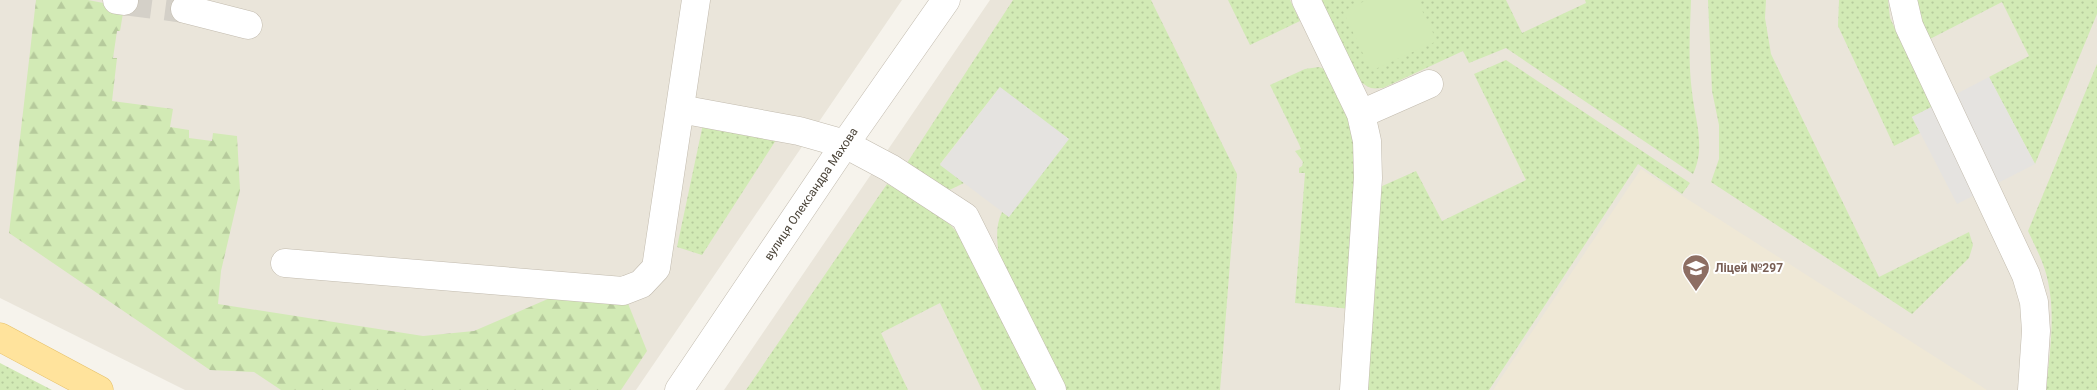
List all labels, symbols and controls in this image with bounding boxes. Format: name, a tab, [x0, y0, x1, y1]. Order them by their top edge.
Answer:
street label: вулиця Олександра Махова	[761, 125, 861, 263]
school or university icon: Ліцей №297	[1681, 253, 1711, 292]
place label: Ліцей №297	[1715, 261, 1783, 275]

